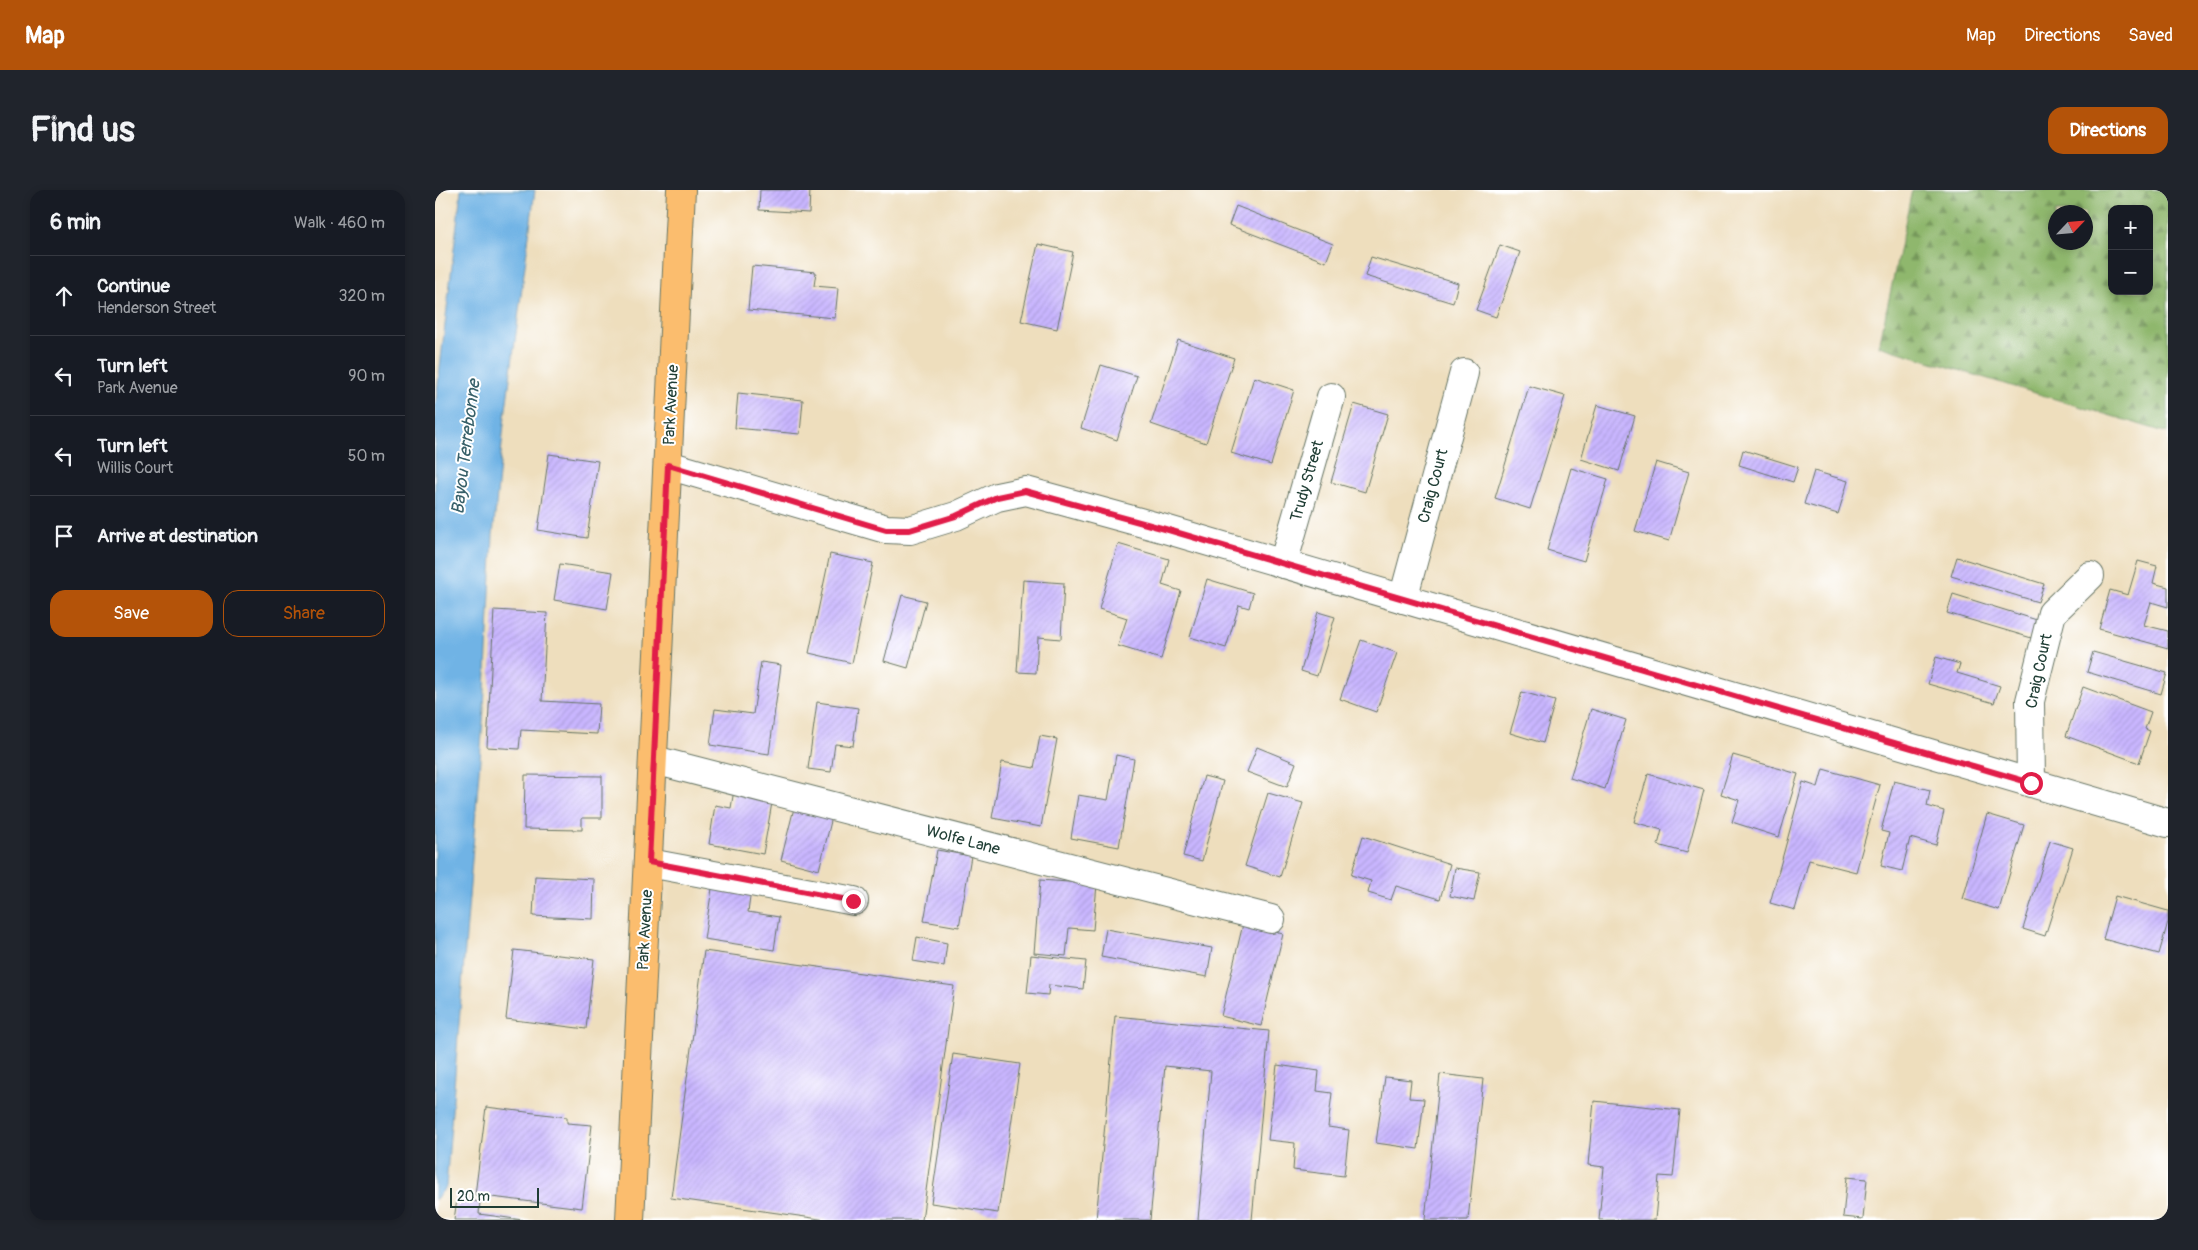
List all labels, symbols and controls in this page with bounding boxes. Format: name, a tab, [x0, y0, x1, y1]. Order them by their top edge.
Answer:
text: Map	[25, 21, 65, 50]
text: Map	[1966, 24, 1996, 47]
text: Directions	[2024, 24, 2100, 47]
text: Saved	[2128, 24, 2173, 47]
button: Directions	[2048, 107, 2168, 154]
text: Find us	[30, 108, 135, 152]
north arrow	[2048, 205, 2093, 250]
map controls	[2108, 205, 2153, 295]
button: +	[2108, 205, 2153, 250]
text: 6 min	[50, 209, 101, 236]
text: Walk · 460 m	[294, 213, 385, 233]
button: −	[2108, 250, 2153, 295]
text: Continue	[97, 274, 170, 298]
icon: ahead	[50, 282, 78, 310]
text: 320 m	[339, 286, 385, 306]
text: Henderson Street	[97, 298, 216, 318]
text: Turn left	[97, 354, 167, 378]
icon: left	[50, 362, 78, 390]
street label: Park Avenue	[659, 364, 683, 446]
text: 90 m	[348, 366, 385, 386]
water label: Bayou Terrebonne	[446, 376, 486, 516]
text: Park Avenue	[97, 378, 178, 398]
text: Turn left	[97, 434, 167, 458]
street label: Trudy Street	[1286, 438, 1328, 524]
icon: left	[50, 442, 78, 470]
text: 50 m	[348, 446, 385, 466]
street label: Craig Court	[1413, 446, 1453, 525]
text: Willis Court	[97, 458, 173, 478]
icon: arrive	[50, 522, 78, 550]
text: Arrive at destination	[97, 524, 258, 548]
button: Save	[50, 590, 213, 637]
button: Share	[223, 590, 385, 637]
street label: Craig Court	[2021, 631, 2057, 710]
route start	[2020, 772, 2043, 795]
street label: Wolfe Lane	[924, 821, 1002, 860]
street label: Park Avenue	[633, 889, 657, 971]
route end	[842, 890, 865, 913]
scale bar	[450, 1185, 539, 1208]
text: 20 m	[457, 1188, 490, 1205]

